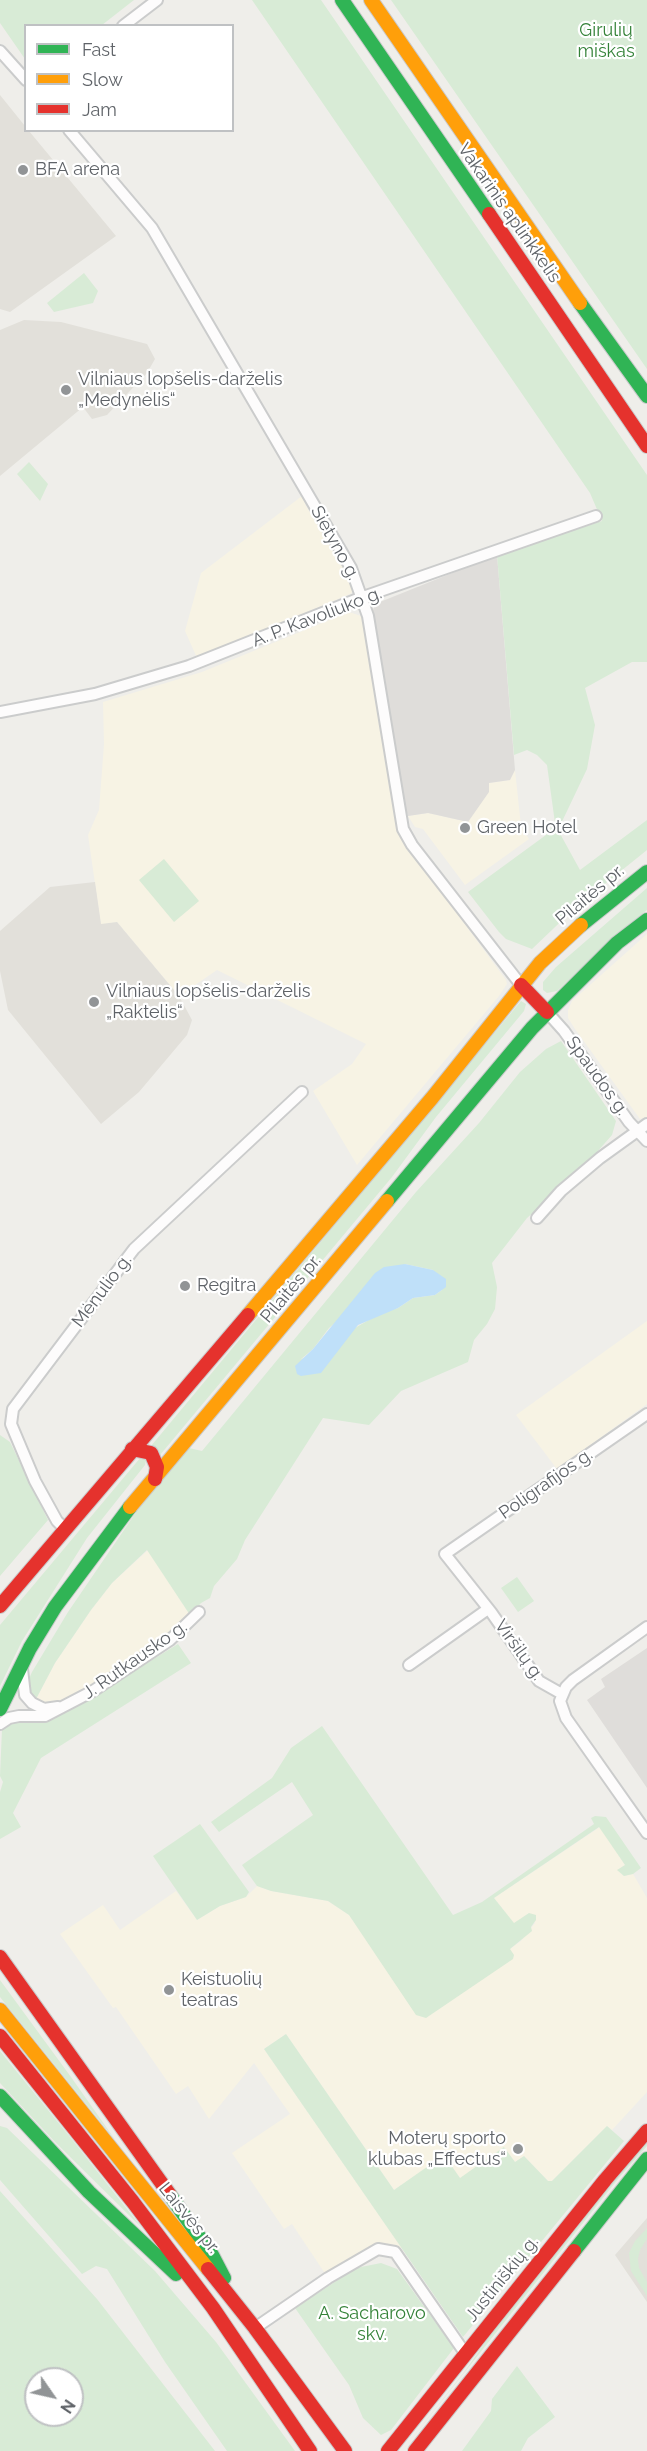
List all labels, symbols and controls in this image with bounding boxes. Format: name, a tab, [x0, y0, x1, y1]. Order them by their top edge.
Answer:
park label: Girulių miškas	[577, 20, 635, 63]
legend	[24, 24, 234, 132]
text: Fast	[82, 39, 116, 60]
text: Slow	[82, 69, 123, 90]
text: Jam	[82, 99, 117, 120]
street label: Vakarinis aplinkkelis	[453, 139, 565, 287]
place label: BFA arena	[35, 159, 120, 181]
marker: BFA arena	[16, 163, 30, 177]
place label: Vilniaus lopšelis-darželis „Medynėlis“	[78, 369, 282, 412]
marker: Vilniaus lopšelis-darželis „Medynėlis“	[59, 383, 73, 397]
street label: Sietyno g.	[306, 502, 364, 584]
street label: A. P. Kavoliuko g.	[249, 582, 385, 652]
place label: Green Hotel	[477, 817, 577, 839]
marker: Green Hotel	[458, 821, 472, 835]
street label: Pilaitės pr.	[551, 860, 629, 930]
place label: Vilniaus lopšelis-darželis „Raktelis“	[106, 981, 310, 1024]
marker: Vilniaus lopšelis-darželis „Raktelis“	[87, 995, 101, 1009]
street label: Spaudos g.	[561, 1032, 633, 1120]
street label: Mėnulio g.	[67, 1250, 137, 1332]
street label: Pilaitės pr.	[256, 1250, 326, 1328]
place label: Regitra	[197, 1275, 256, 1297]
marker: Regitra	[178, 1279, 192, 1293]
street label: Poligrafijos g.	[495, 1444, 597, 1524]
street label: Viršilų g.	[490, 1615, 548, 1685]
street label: J. Rutkausko g.	[79, 1616, 191, 1704]
place label: Keistuolių teatras	[181, 1969, 262, 2012]
marker: Keistuolių teatras	[162, 1983, 176, 1997]
place label: Moterų sporto klubas „Effectus“	[368, 2128, 506, 2170]
marker: Moterų sporto klubas „Effectus“	[511, 2142, 525, 2156]
street label: Laisvės pr.	[154, 2178, 224, 2258]
street label: Justiniškių g.	[461, 2232, 543, 2326]
park label: A. Sacharovo skv.	[318, 2303, 426, 2346]
north arrow	[24, 2367, 84, 2427]
text: N	[56, 2396, 79, 2417]

